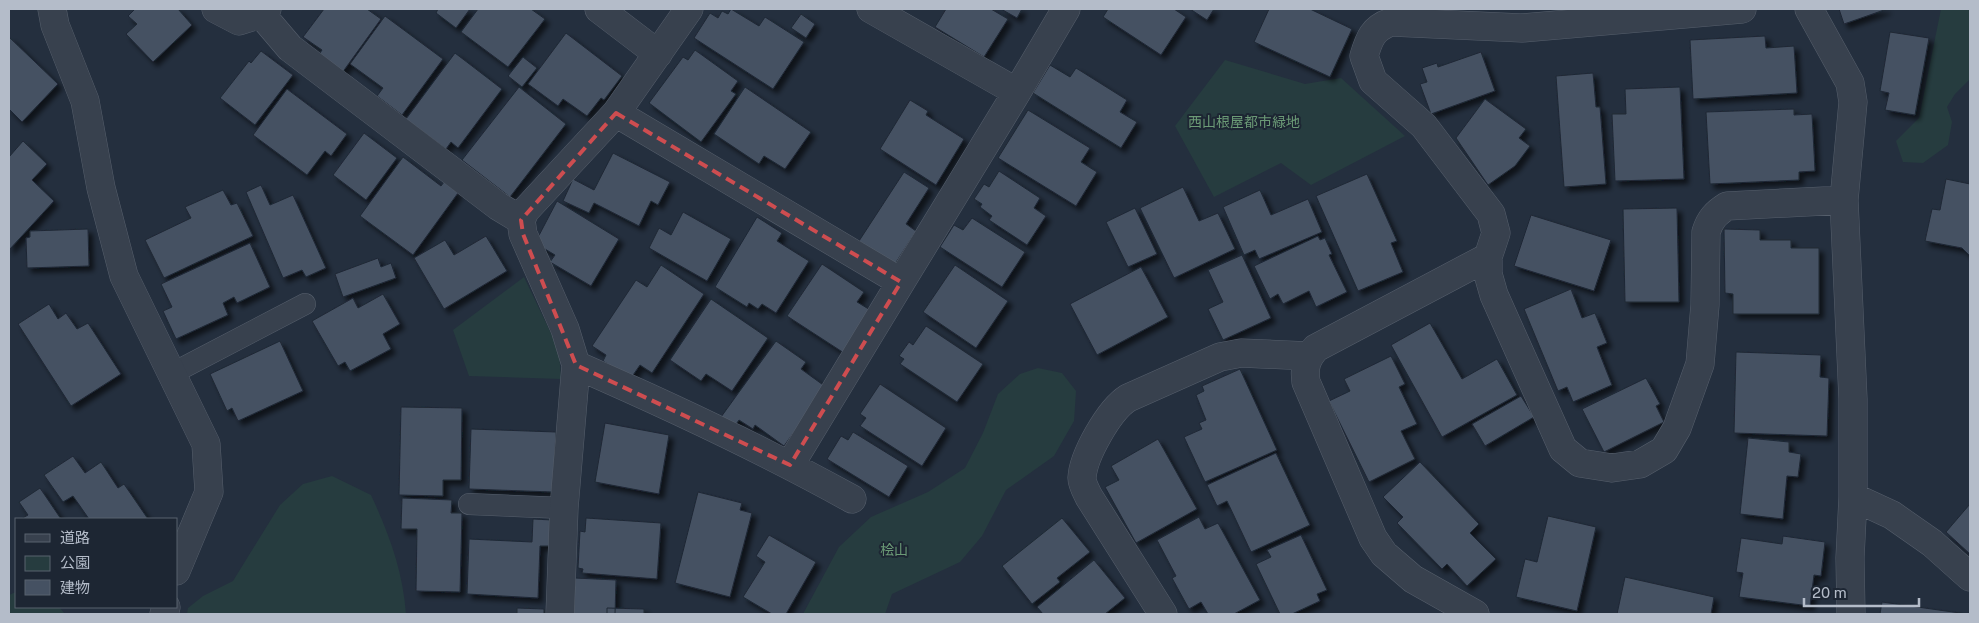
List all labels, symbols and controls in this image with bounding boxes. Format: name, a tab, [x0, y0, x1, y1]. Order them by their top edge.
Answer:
park label: 西山根屋都市緑地	[1188, 114, 1300, 130]
legend	[15, 518, 178, 608]
text: 道路	[60, 529, 90, 546]
park label: 桧山	[880, 542, 908, 558]
text: 公園	[60, 554, 90, 571]
scale bar	[1804, 576, 1919, 608]
text: 建物	[60, 579, 90, 596]
text: 20 m	[1812, 584, 1847, 601]

